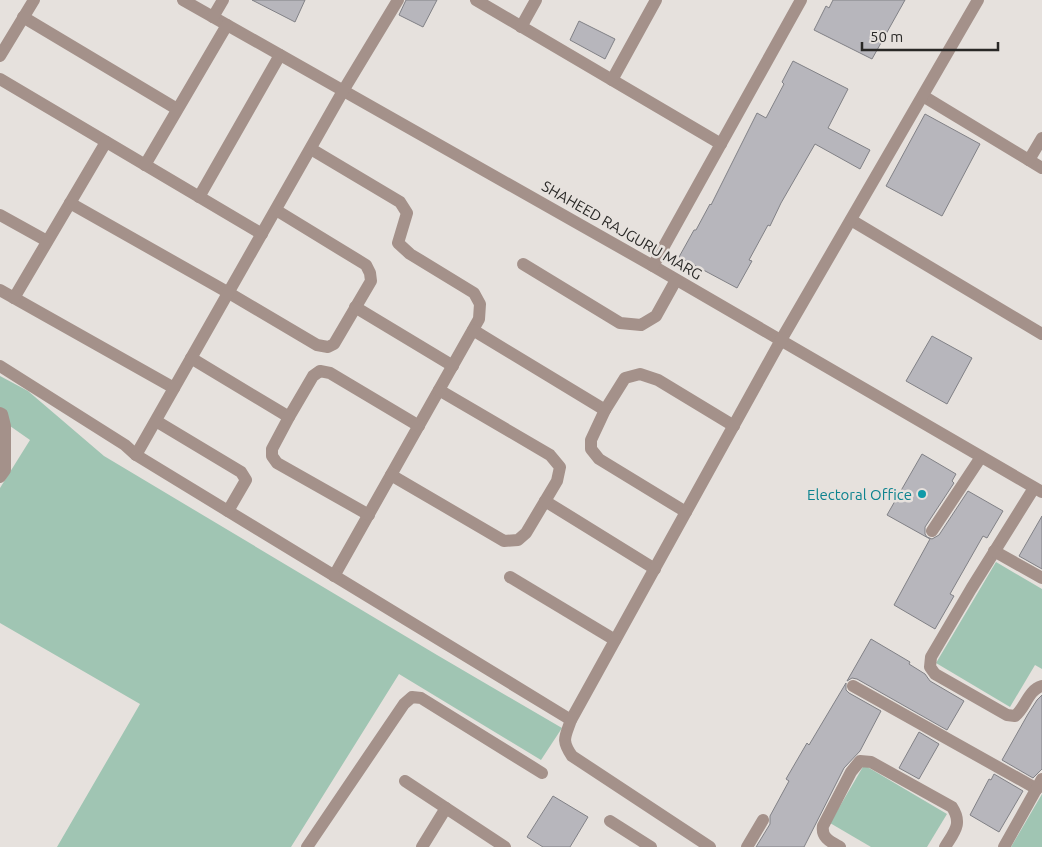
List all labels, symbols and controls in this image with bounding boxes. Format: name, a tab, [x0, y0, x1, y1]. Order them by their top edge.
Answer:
scale bar	[862, 20, 998, 52]
text: 50 m	[870, 28, 903, 45]
street label: SHAHEED RAJGURU MARG	[539, 177, 705, 283]
place label: Electoral Office	[807, 486, 912, 503]
marker: Electoral Office	[916, 488, 928, 500]

